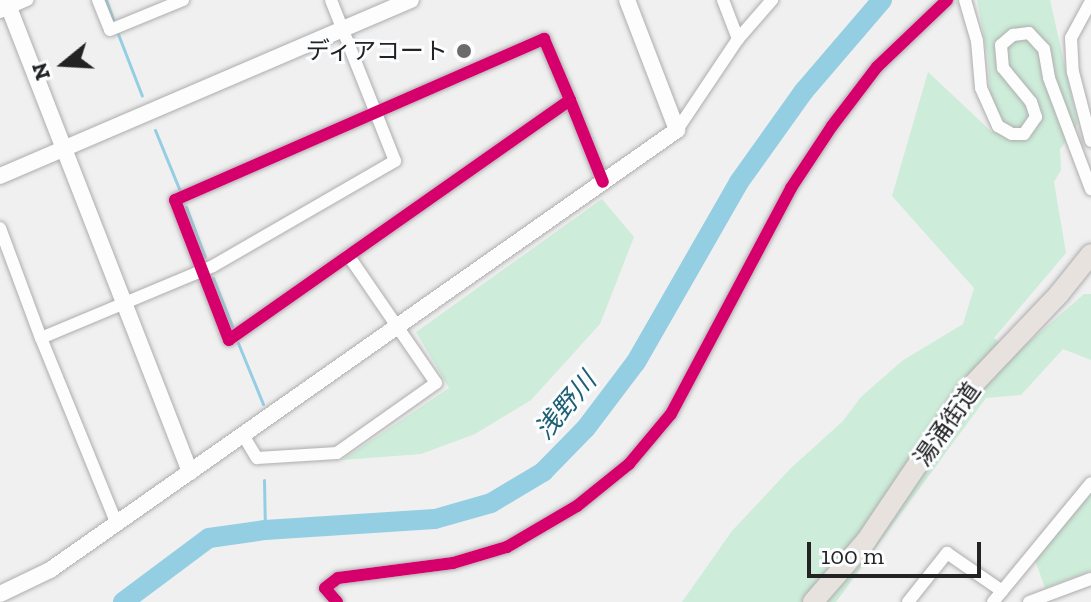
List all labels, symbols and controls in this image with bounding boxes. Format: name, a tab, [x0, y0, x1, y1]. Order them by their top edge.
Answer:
north arrow	[24, 24, 104, 104]
place label: ディアコート	[304, 37, 448, 65]
marker: ディアコート	[455, 42, 473, 60]
text: N	[25, 59, 56, 84]
water label: 浅野川	[529, 366, 603, 446]
street label: 湯涌街道	[908, 376, 986, 472]
scale bar	[811, 526, 985, 576]
text: 100 m	[821, 541, 884, 570]

